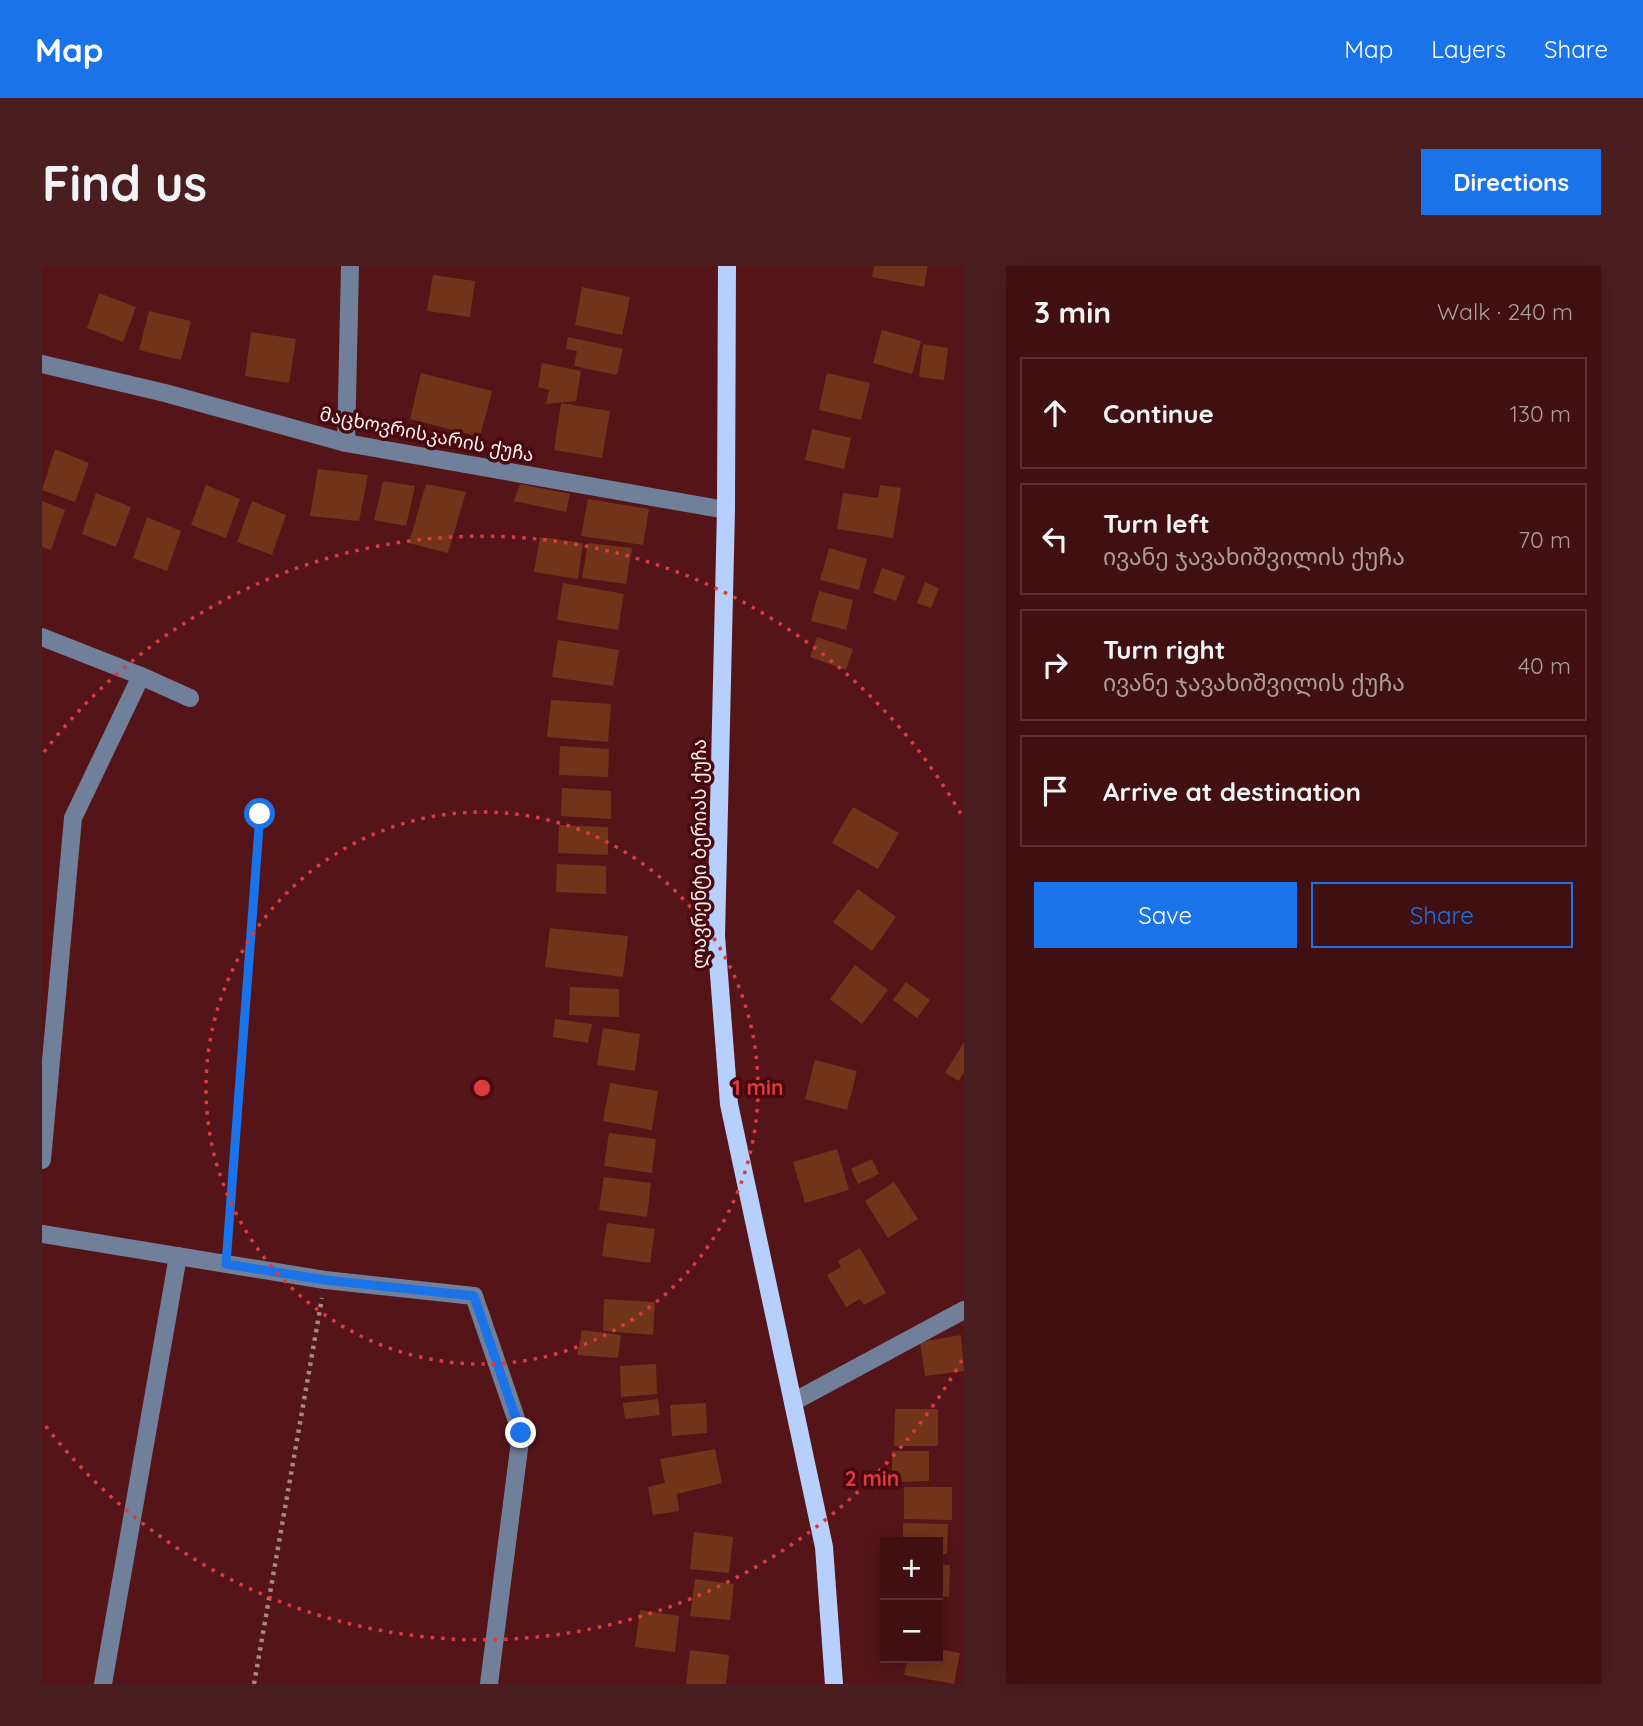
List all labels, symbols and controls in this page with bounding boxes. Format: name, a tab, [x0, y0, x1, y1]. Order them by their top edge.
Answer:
text: Map	[35, 29, 103, 70]
text: Map	[1344, 34, 1393, 64]
text: Layers	[1431, 34, 1506, 64]
text: Share	[1544, 34, 1608, 64]
button: Directions	[1421, 149, 1601, 215]
text: Find us	[42, 152, 207, 213]
text: 3 min	[1034, 293, 1111, 331]
text: Walk · 240 m	[1437, 297, 1573, 326]
icon: ahead	[1036, 394, 1074, 432]
text: Continue	[1103, 397, 1214, 430]
text: 130 m	[1509, 399, 1571, 428]
street label: მაცხოვრისკარის ქუჩა	[318, 401, 536, 467]
text: Turn left	[1103, 507, 1210, 540]
icon: left	[1036, 520, 1074, 558]
text: 70 m	[1518, 525, 1571, 554]
text: ივანე ჯავახიშვილის ქუჩა	[1103, 542, 1405, 571]
text: Turn right	[1103, 633, 1225, 666]
icon: right	[1036, 646, 1074, 684]
text: 40 m	[1518, 651, 1571, 680]
text: ივანე ჯავახიშვილის ქუჩა	[1103, 668, 1405, 697]
street label: ლავრენტი ბერიას ქუჩა	[687, 739, 712, 969]
icon: arrive	[1036, 772, 1074, 810]
text: Arrive at destination	[1103, 775, 1361, 808]
route start	[244, 798, 275, 829]
button: Save	[1034, 882, 1297, 948]
button: Share	[1311, 882, 1573, 948]
text: 1 min	[733, 1074, 783, 1100]
centre of rings	[470, 1076, 494, 1100]
route end	[505, 1417, 536, 1448]
text: 2 min	[845, 1465, 899, 1491]
map controls	[880, 1537, 943, 1663]
button: +	[880, 1537, 943, 1600]
button: −	[880, 1600, 943, 1663]

